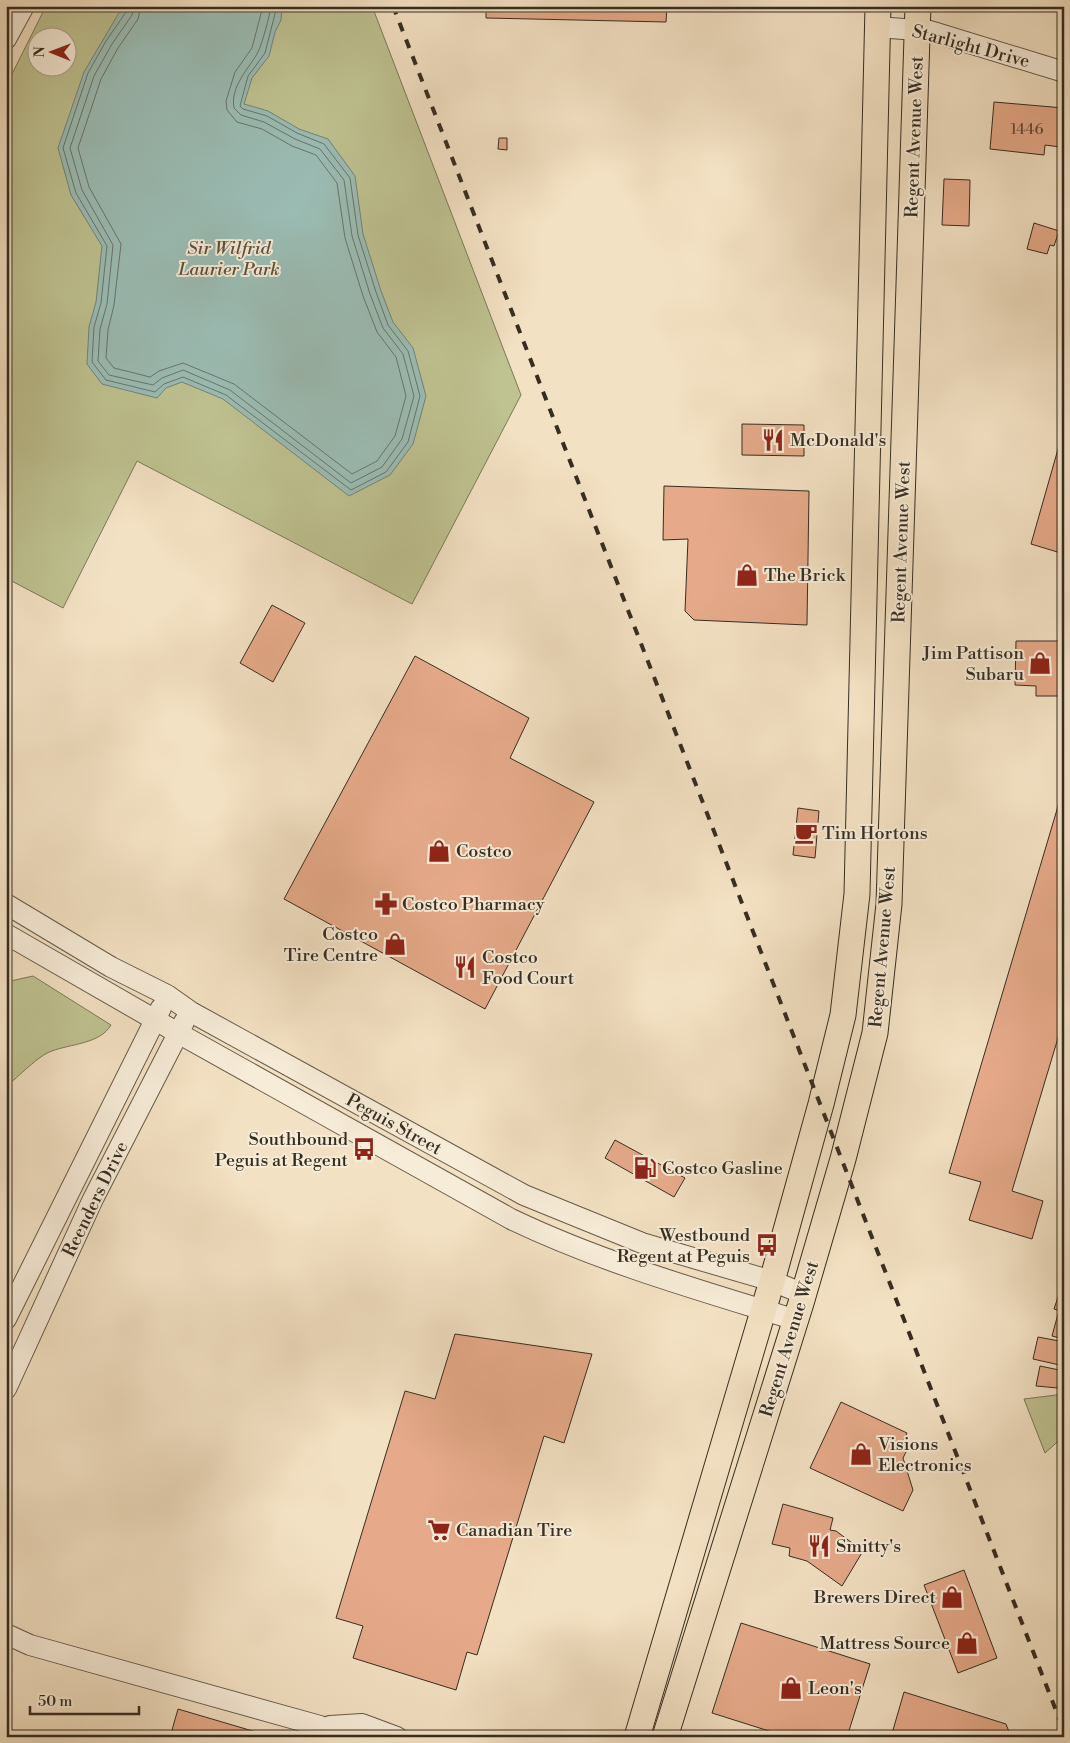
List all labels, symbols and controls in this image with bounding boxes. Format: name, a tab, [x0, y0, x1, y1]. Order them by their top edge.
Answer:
street label: Starlight Drive	[910, 20, 1032, 73]
north arrow	[28, 28, 78, 78]
text: N	[31, 46, 49, 57]
street label: Regent Avenue West	[900, 55, 929, 218]
house number: 1446	[1010, 120, 1044, 139]
park label: Sir Wilfrid Laurier Park	[177, 237, 280, 281]
restaurant icon: McDonald's	[760, 427, 786, 453]
place label: McDonald's	[790, 429, 887, 452]
street label: Regent Avenue West	[887, 460, 916, 623]
shop icon: The Brick	[734, 562, 760, 588]
place label: The Brick	[764, 564, 847, 587]
place label: Jim Pattison Subaru	[921, 642, 1025, 686]
shop icon: Jim Pattison Subaru	[1027, 650, 1053, 676]
cafe icon: Tim Hortons	[793, 820, 819, 846]
place label: Tim Hortons	[822, 822, 928, 845]
shop icon: Costco	[426, 838, 452, 864]
place label: Costco	[456, 840, 512, 863]
street label: Regent Avenue West	[864, 865, 901, 1029]
pharmacy icon: Costco Pharmacy	[373, 891, 399, 917]
place label: Costco Pharmacy	[402, 893, 545, 916]
place label: Costco Tire Centre	[284, 923, 378, 967]
shop icon: Costco Tire Centre	[382, 931, 408, 957]
place label: Costco Food Court	[482, 946, 575, 990]
restaurant icon: Costco Food Court	[452, 954, 478, 980]
street label: Peguis Street	[342, 1089, 446, 1161]
place label: Southbound Peguis at Regent	[215, 1128, 349, 1172]
bus stop icon: Southbound Peguis at Regent	[351, 1136, 377, 1162]
street label: Reenders Drive	[58, 1138, 133, 1261]
fuel station icon: Costco Gasline	[632, 1155, 658, 1181]
place label: Costco Gasline	[662, 1157, 783, 1180]
place label: Westbound Regent at Peguis	[617, 1224, 751, 1268]
bus stop icon: Westbound Regent at Peguis	[754, 1232, 780, 1258]
street label: Regent Avenue West	[755, 1258, 824, 1420]
place label: Visions Electronics	[877, 1433, 972, 1477]
shop icon: Visions Electronics	[848, 1441, 874, 1467]
supermarket icon: Canadian Tire	[426, 1517, 452, 1543]
place label: Canadian Tire	[456, 1519, 572, 1542]
restaurant icon: Smitty's	[806, 1533, 832, 1559]
place label: Smitty's	[836, 1535, 901, 1558]
shop icon: Brewers Direct	[939, 1584, 965, 1610]
place label: Brewers Direct	[813, 1586, 937, 1609]
shop icon: Mattress Source	[954, 1630, 980, 1656]
place label: Mattress Source	[820, 1632, 950, 1655]
shop icon: Leon's	[778, 1675, 804, 1701]
place label: Leon's	[808, 1677, 862, 1700]
scale bar	[30, 1683, 139, 1715]
text: 50 m	[38, 1692, 72, 1711]

